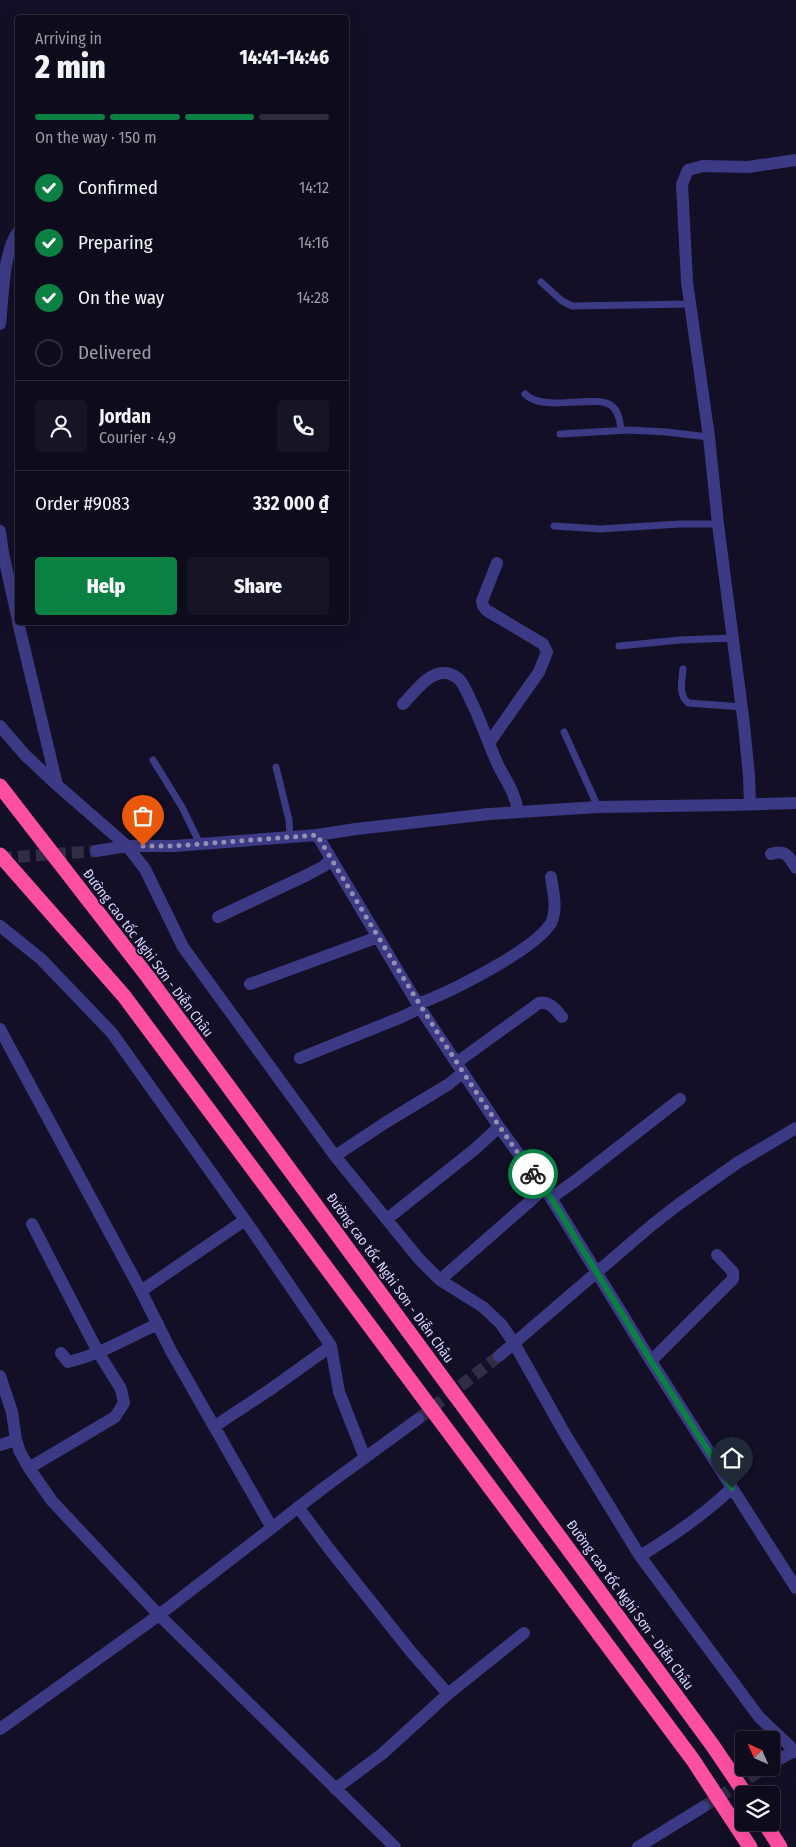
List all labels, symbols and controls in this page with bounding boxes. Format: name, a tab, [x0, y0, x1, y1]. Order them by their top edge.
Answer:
text: Arriving in	[35, 29, 102, 48]
text: 14:41–14:46	[239, 46, 329, 69]
text: 2 min	[35, 48, 106, 86]
text: On the way · 150 m	[35, 128, 156, 147]
icon: check	[35, 174, 63, 202]
text: Confirmed	[78, 176, 158, 199]
text: 14:12	[299, 178, 329, 197]
icon: check	[35, 229, 63, 257]
text: Preparing	[78, 231, 153, 254]
text: 14:16	[298, 233, 329, 252]
icon: check	[35, 284, 63, 312]
text: On the way	[78, 286, 164, 309]
text: 14:28	[297, 288, 329, 307]
text: Delivered	[78, 341, 152, 364]
button: person	[35, 400, 87, 452]
button: phone	[277, 400, 329, 452]
text: Jordan	[99, 405, 151, 428]
text: Courier · 4.9	[99, 428, 176, 447]
text: Order #9083	[35, 492, 130, 515]
text: 332 000 ₫	[253, 492, 329, 515]
button: Help	[35, 557, 177, 615]
button: Share	[187, 557, 329, 615]
pin	[122, 795, 164, 846]
icon: bag	[129, 802, 157, 830]
street label: Đường cao tốc Nghi Sơn - Diễn Châu	[79, 865, 217, 1040]
courier	[508, 1149, 558, 1199]
icon: bike	[519, 1160, 547, 1188]
street label: Đường cao tốc Nghi Sơn - Diễn Châu	[323, 1189, 458, 1366]
pin	[711, 1437, 753, 1488]
icon: home	[718, 1444, 746, 1472]
street label: Đường cao tốc Nghi Sơn - Diễn Châu	[563, 1516, 698, 1693]
north arrow	[735, 1731, 780, 1776]
map controls	[735, 1731, 780, 1831]
button: layers	[735, 1786, 780, 1831]

